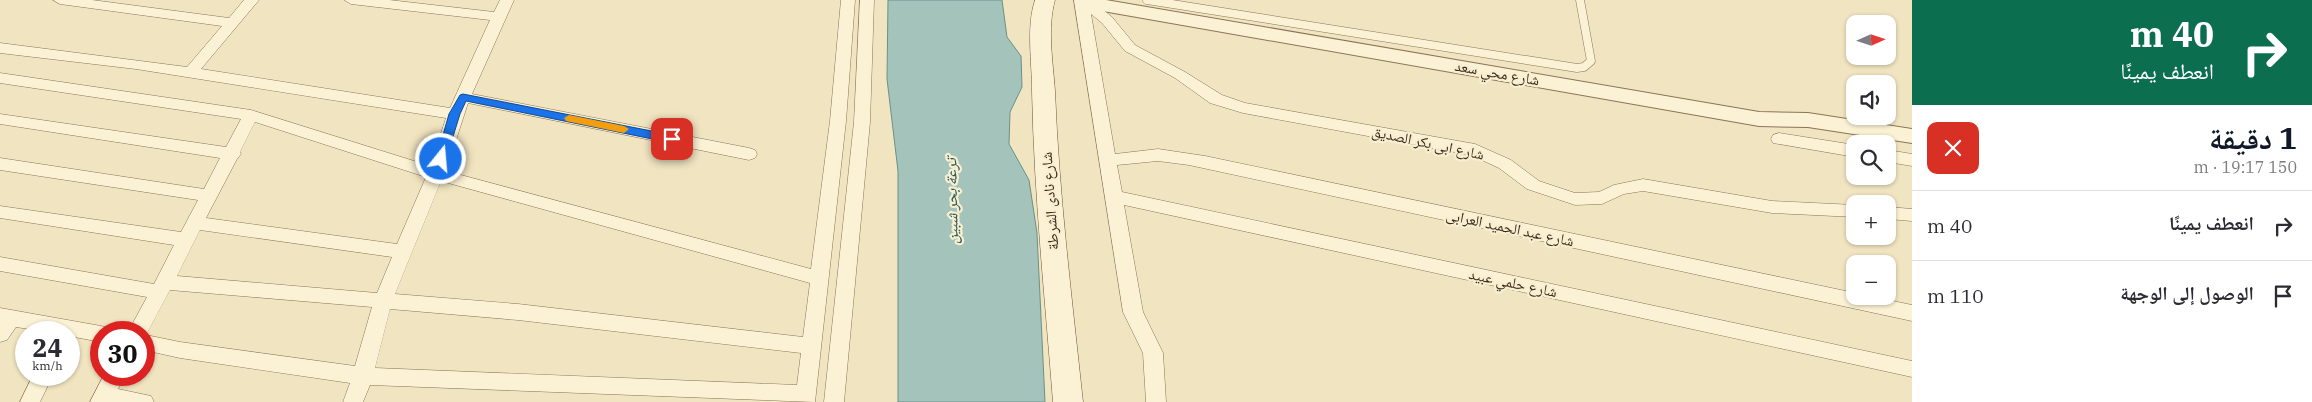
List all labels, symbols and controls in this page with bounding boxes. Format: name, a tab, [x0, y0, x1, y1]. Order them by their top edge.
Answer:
text: 40 m	[2130, 11, 2214, 57]
north arrow	[1846, 15, 1896, 65]
map controls	[1846, 15, 1896, 305]
icon: right	[2232, 20, 2297, 85]
street label: شارع محي سعد	[1453, 56, 1541, 92]
text: انعطف يمينًا	[2120, 56, 2214, 85]
button: sound	[1846, 75, 1896, 125]
pin	[651, 118, 693, 160]
text: 1 دقيقة	[2209, 118, 2297, 157]
street label: شارع ابى بكر الصديق	[1370, 121, 1486, 165]
button: close	[1927, 122, 1979, 174]
icon: arrive	[658, 125, 686, 153]
position arrow	[414, 132, 466, 184]
button: search	[1846, 135, 1896, 185]
street label: شارع نادى الشرطة	[1037, 151, 1063, 251]
water label: ترعة بحر شبين	[940, 155, 963, 244]
text: 150 m · 19:17	[2194, 157, 2297, 177]
button: +	[1846, 195, 1896, 245]
street label: شارع عبد الحميد العرابى	[1444, 205, 1576, 251]
text: انعطف يمينًا	[2169, 211, 2254, 235]
icon: right	[2269, 212, 2297, 240]
text: 40 m	[1927, 214, 1972, 238]
button: −	[1846, 255, 1896, 305]
street label: شارع حلمي عبيد	[1467, 264, 1559, 304]
text: الوصول إلى الوجهة	[2120, 281, 2254, 305]
icon: arrive	[2269, 282, 2297, 310]
text: 110 m	[1927, 284, 1984, 308]
speed limit sign: 30	[90, 321, 155, 386]
text: 24	[32, 331, 63, 364]
text: km/h	[32, 358, 63, 373]

